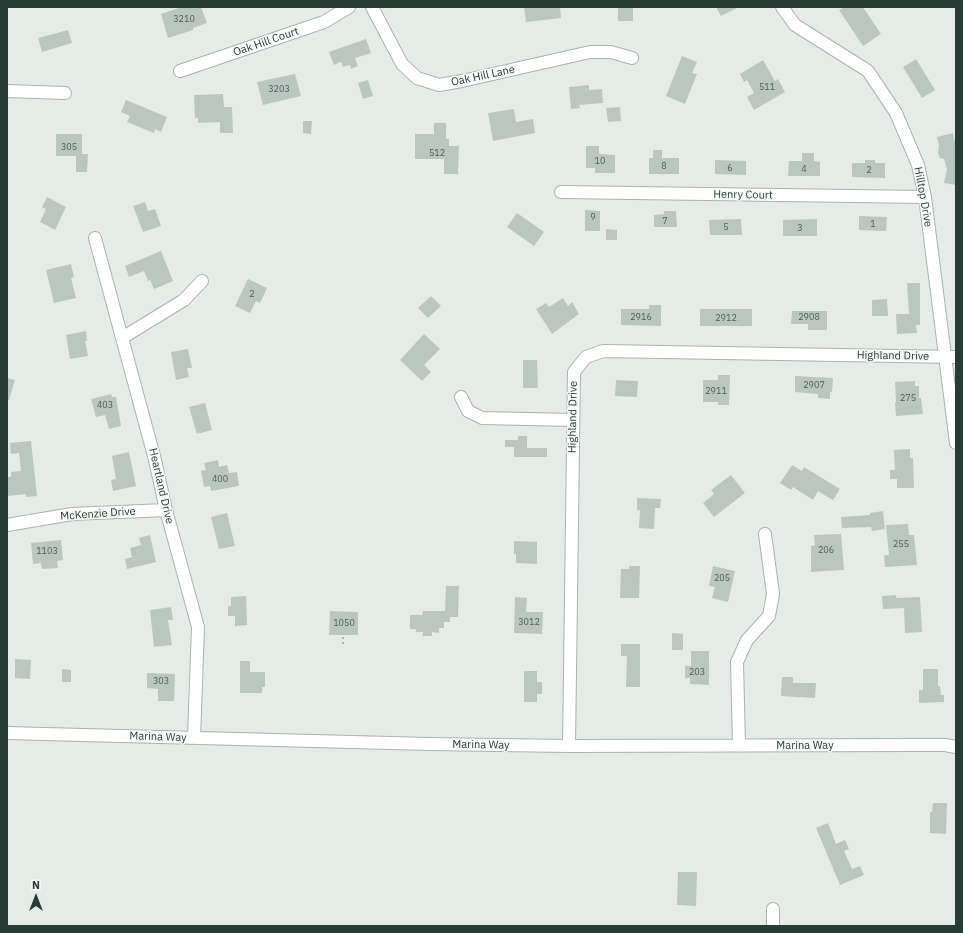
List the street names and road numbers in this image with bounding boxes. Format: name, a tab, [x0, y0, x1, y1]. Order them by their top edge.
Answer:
street label: Oak Hill Court	[232, 25, 300, 59]
street label: Oak Hill Lane	[450, 63, 516, 89]
street label: Hilltop Drive	[911, 166, 935, 228]
street label: Henry Court	[713, 188, 773, 202]
street label: Highland Drive	[857, 349, 929, 363]
street label: Highland Drive	[566, 381, 580, 453]
street label: Heartland Drive	[146, 447, 176, 525]
street label: McKenzie Drive	[60, 505, 136, 523]
street label: Marina Way	[129, 729, 187, 745]
street label: Marina Way	[452, 738, 510, 752]
street label: Marina Way	[776, 739, 834, 753]

